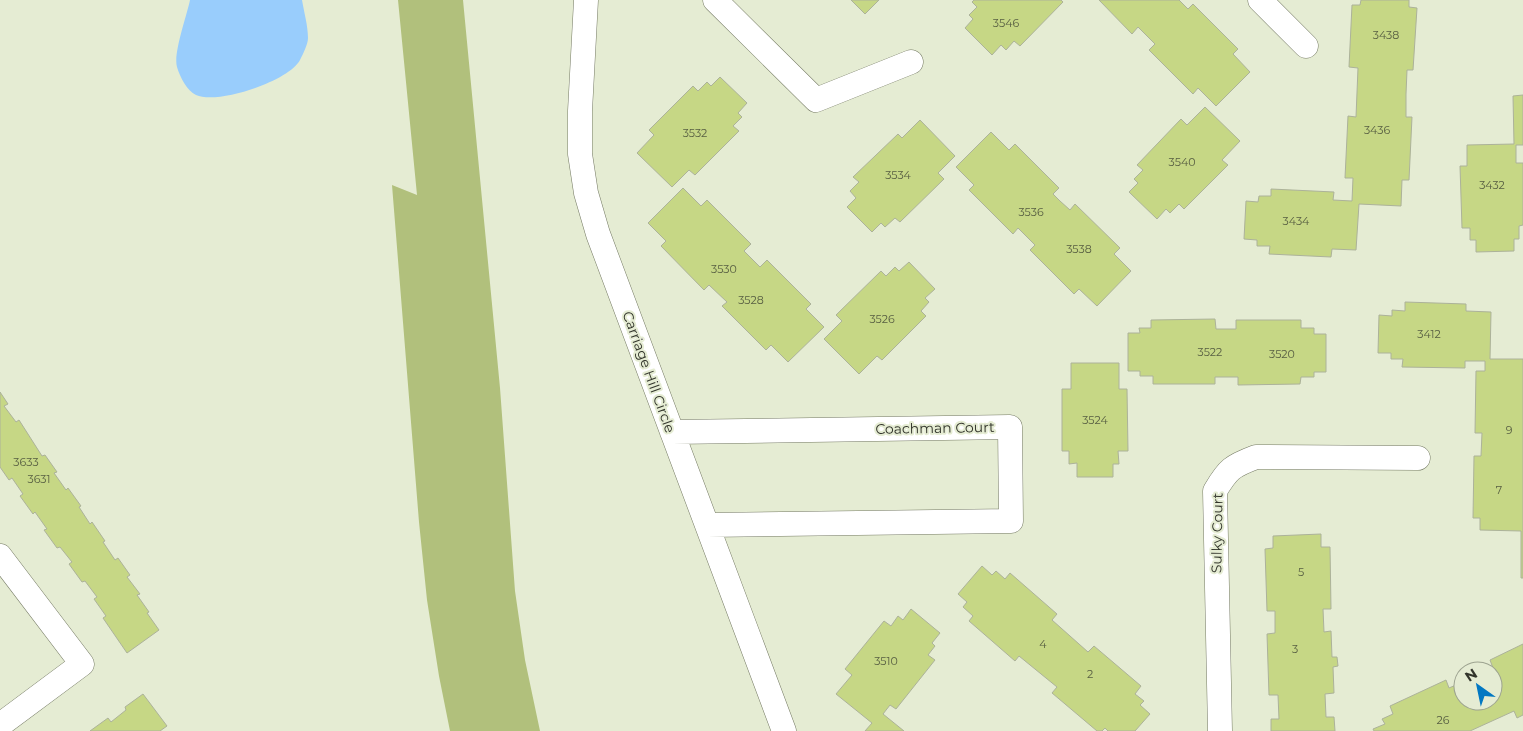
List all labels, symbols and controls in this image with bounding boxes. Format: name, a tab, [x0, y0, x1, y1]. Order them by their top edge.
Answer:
house number: 3546	[993, 16, 1019, 30]
house number: 3438	[1373, 28, 1399, 42]
house number: 3436	[1364, 123, 1390, 137]
house number: 3532	[683, 126, 707, 140]
house number: 3540	[1169, 155, 1195, 169]
house number: 3534	[885, 168, 912, 182]
house number: 3432	[1479, 178, 1505, 192]
house number: 3536	[1018, 205, 1044, 219]
house number: 3434	[1283, 214, 1310, 228]
house number: 3538	[1066, 242, 1092, 256]
house number: 3530	[711, 262, 737, 276]
house number: 3528	[738, 293, 764, 307]
street label: Carriage Hill Circle	[619, 309, 679, 435]
house number: 3526	[869, 312, 895, 326]
house number: 3412	[1417, 327, 1441, 341]
house number: 3522	[1198, 345, 1222, 359]
house number: 3520	[1269, 347, 1295, 361]
house number: 3524	[1082, 413, 1108, 427]
street label: Coachman Court	[875, 418, 995, 438]
house number: 9	[1506, 423, 1513, 437]
house number: 3633	[13, 455, 39, 469]
house number: 3631	[27, 472, 51, 486]
house number: 7	[1496, 483, 1502, 497]
street label: Sulky Court	[1207, 492, 1227, 573]
house number: 5	[1298, 565, 1304, 579]
house number: 4	[1039, 637, 1047, 651]
house number: 3	[1292, 642, 1298, 656]
house number: 3510	[874, 654, 898, 668]
north arrow	[1453, 661, 1503, 711]
text: N	[1461, 664, 1481, 686]
house number: 2	[1087, 667, 1093, 681]
house number: 26	[1437, 713, 1450, 727]

